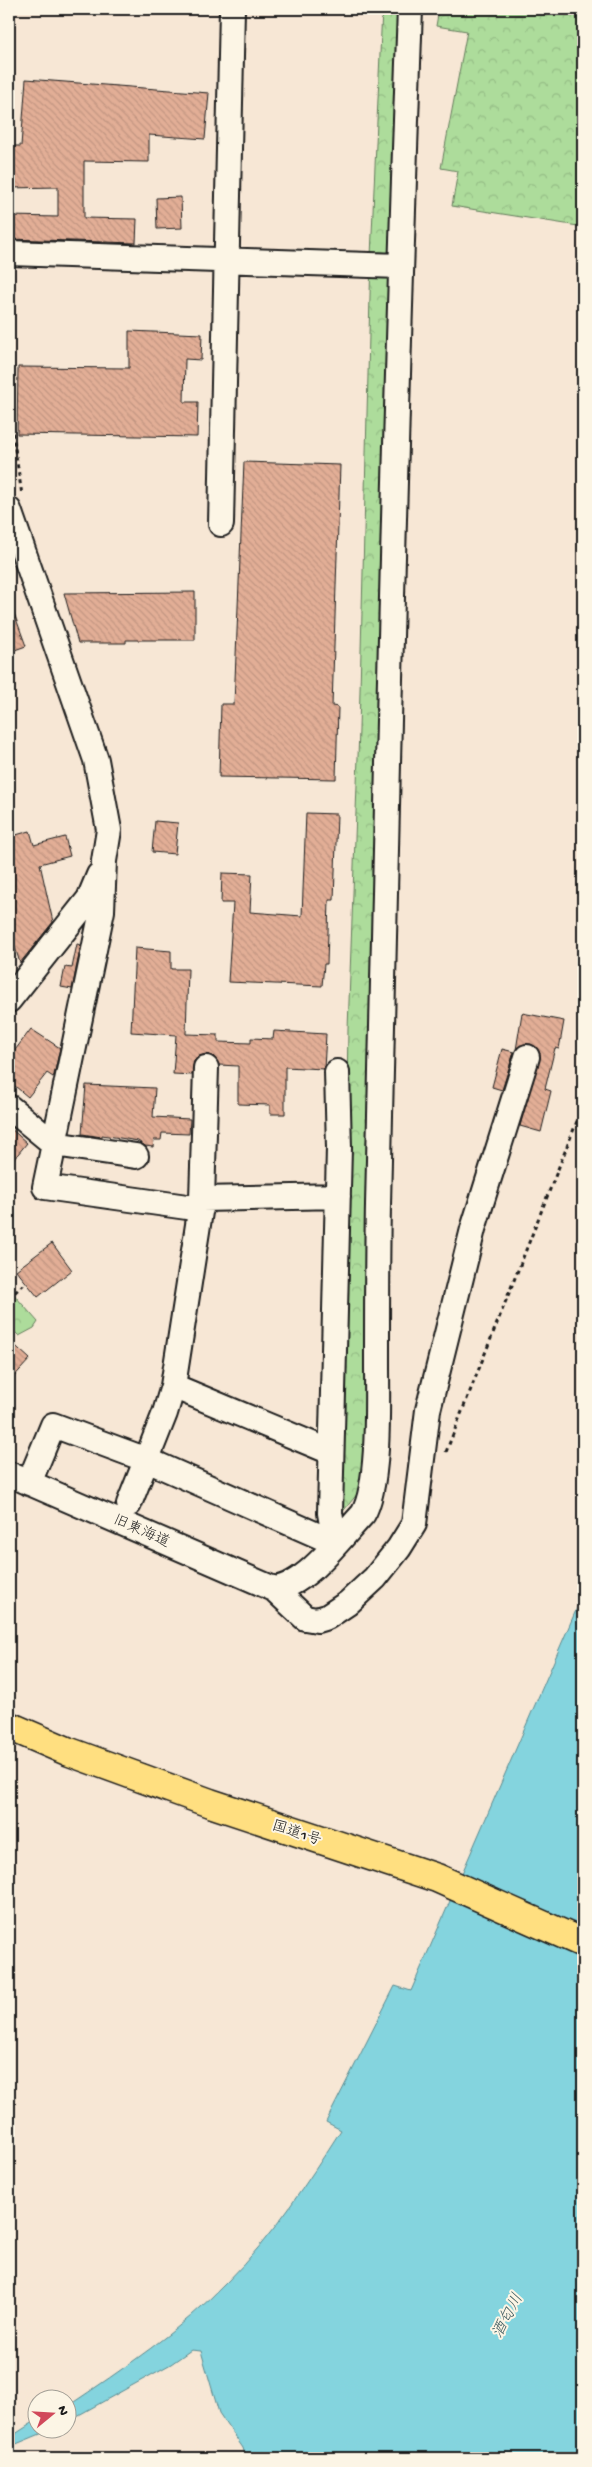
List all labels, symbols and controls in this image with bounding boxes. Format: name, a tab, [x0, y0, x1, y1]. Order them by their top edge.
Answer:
street label: 旧東海道	[110, 1510, 173, 1552]
street label: 国道1号	[269, 1817, 323, 1850]
water label: 酒匂川	[489, 2291, 529, 2342]
north arrow	[28, 2390, 78, 2440]
text: N	[52, 2404, 71, 2418]

